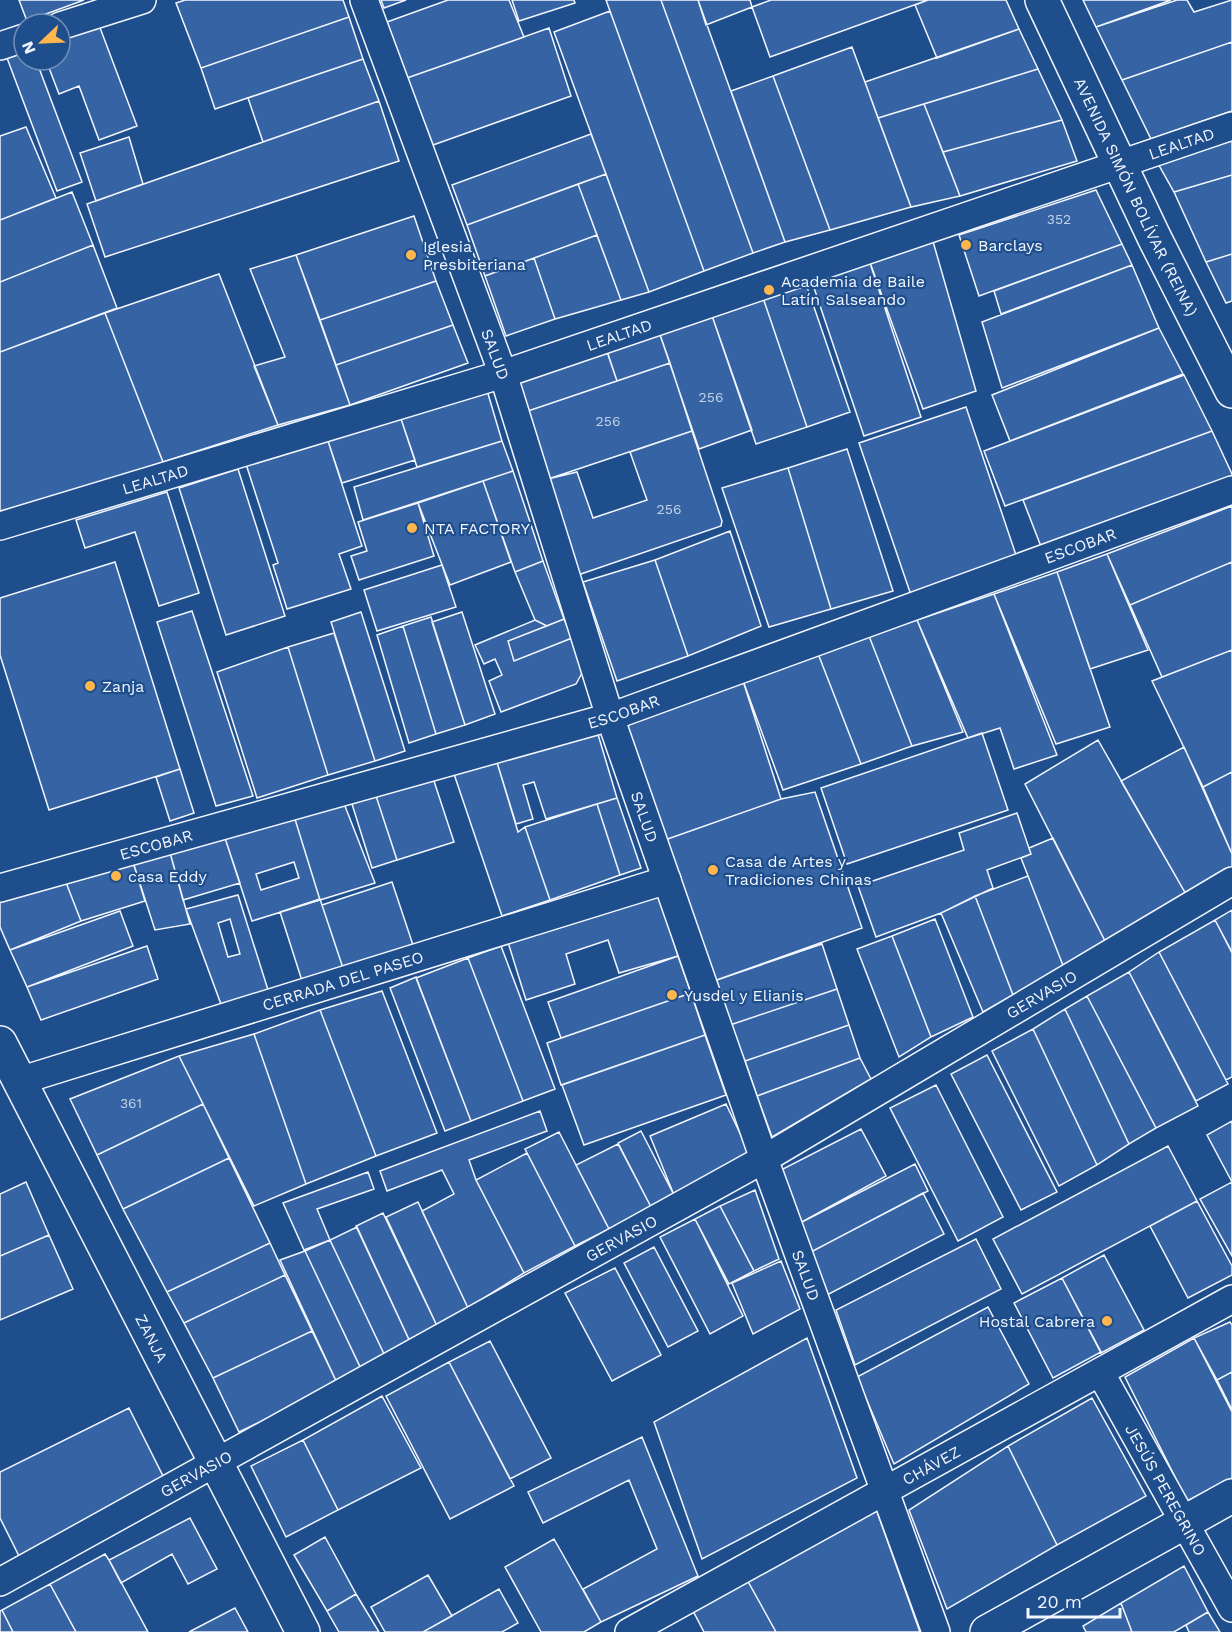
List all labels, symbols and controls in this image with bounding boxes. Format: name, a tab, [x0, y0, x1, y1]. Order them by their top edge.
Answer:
north arrow	[12, 12, 72, 72]
text: N	[18, 38, 40, 57]
street label: AVENIDA SIMÓN BOLÍVAR (REINA)	[1070, 74, 1202, 319]
street label: LEALTAD	[1146, 123, 1217, 163]
house number: 352	[1047, 211, 1071, 227]
place label: Barclays	[978, 236, 1043, 255]
place label: Iglesia Presbiteriana	[423, 237, 526, 274]
marker: Barclays	[959, 238, 973, 252]
marker: Iglesia Presbiteriana	[404, 248, 418, 262]
place label: Academia de Baile Latín Salseando	[781, 272, 925, 309]
marker: Academia de Baile Latín Salseando	[762, 283, 776, 297]
street label: LEALTAD	[584, 315, 654, 355]
street label: SALUD	[478, 326, 514, 382]
house number: 256	[699, 389, 723, 405]
house number: 256	[596, 413, 620, 429]
street label: LEALTAD	[120, 460, 190, 498]
house number: 256	[657, 501, 681, 517]
place label: NTA FACTORY	[424, 519, 530, 538]
marker: NTA FACTORY	[405, 521, 419, 535]
street label: ESCOBAR	[1042, 524, 1119, 567]
place label: Zanja	[102, 677, 144, 696]
marker: Zanja	[83, 679, 97, 693]
street label: ESCOBAR	[585, 690, 662, 732]
street label: SALUD	[627, 789, 662, 845]
street label: ESCOBAR	[117, 825, 195, 864]
place label: Casa de Artes y Tradiciones Chinas	[725, 852, 872, 889]
marker: Casa de Artes y Tradiciones Chinas	[706, 863, 720, 877]
place label: casa Eddy	[128, 867, 208, 886]
marker: casa Eddy	[109, 869, 123, 883]
street label: CERRADA DEL PASEO	[260, 947, 426, 1014]
street label: GERVASIO	[1003, 966, 1080, 1023]
place label: Yusdel y Elianis	[684, 986, 804, 1005]
marker: Yusdel y Elianis	[665, 988, 679, 1002]
house number: 361	[120, 1095, 142, 1111]
street label: GERVASIO	[582, 1211, 660, 1266]
street label: SALUD	[788, 1247, 824, 1303]
street label: ZANJA	[132, 1311, 172, 1366]
place label: Hostal Cabrera	[979, 1312, 1095, 1331]
marker: Hostal Cabrera	[1100, 1314, 1114, 1328]
street label: JESÚS PEREGRINO	[1122, 1421, 1210, 1559]
street label: CHÁVEZ	[899, 1442, 963, 1489]
street label: GERVASIO	[157, 1446, 235, 1501]
scale bar	[1028, 1581, 1120, 1619]
text: 20 m	[1037, 1591, 1082, 1612]

